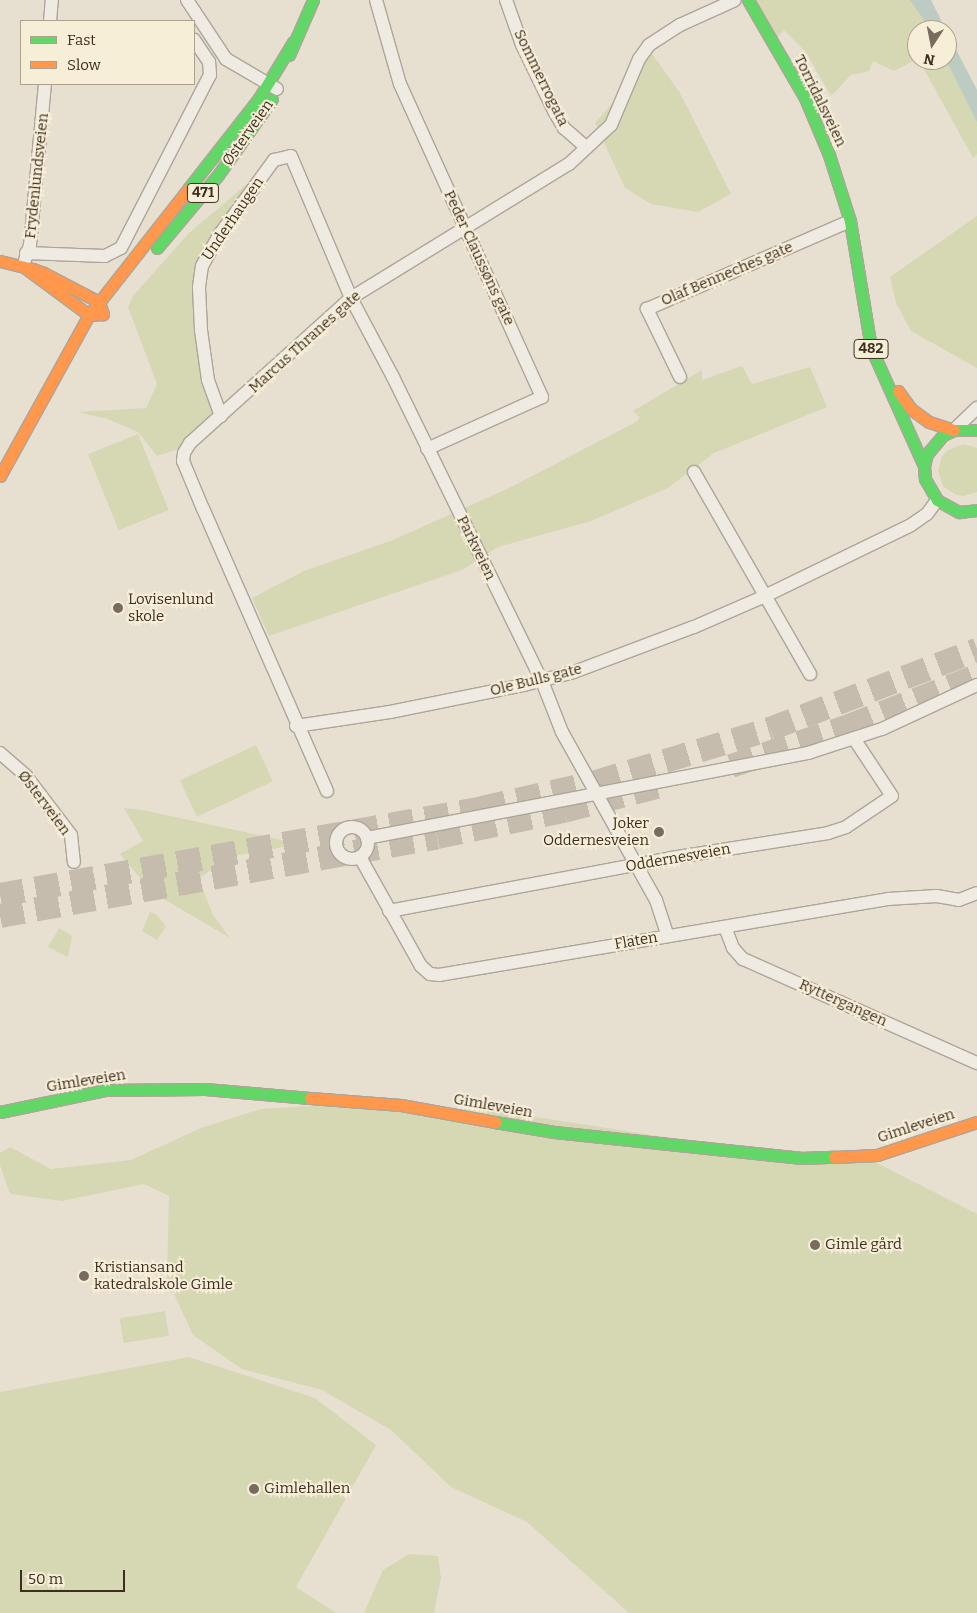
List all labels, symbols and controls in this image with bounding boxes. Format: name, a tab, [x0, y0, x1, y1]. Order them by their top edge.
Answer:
legend	[20, 20, 195, 85]
north arrow	[907, 20, 957, 70]
street label: Sommerrogata	[510, 27, 572, 129]
text: Fast	[67, 31, 96, 49]
text: N	[922, 50, 936, 69]
street label: Torridalsveien	[790, 52, 850, 150]
text: Slow	[67, 56, 101, 74]
street label: Østerveien	[219, 97, 277, 169]
street label: Frydenlundsveien	[21, 112, 53, 240]
street label: Underhaugen	[198, 174, 268, 264]
road number: 471	[187, 182, 219, 204]
street label: Peder Claussøns gate	[440, 188, 518, 328]
street label: Olaf Benneches gate	[658, 238, 796, 310]
street label: Marcus Thranes gate	[245, 287, 365, 397]
road number: 482	[854, 338, 888, 360]
street label: Parkveien	[453, 513, 499, 583]
place label: Lovisenlund skole	[128, 590, 214, 625]
marker: Lovisenlund skole	[112, 602, 124, 614]
street label: Ole Bulls gate	[488, 660, 584, 700]
street label: Østerveien	[14, 767, 74, 839]
place label: Joker Oddernesveien	[543, 814, 649, 849]
marker: Joker Oddernesveien	[653, 826, 665, 838]
street label: Oddernesveien	[624, 840, 732, 876]
street label: Flaten	[613, 928, 659, 954]
street label: Ryttergangen	[796, 976, 890, 1030]
street label: Gimleveien	[45, 1066, 127, 1096]
street label: Gimleveien	[452, 1090, 534, 1122]
street label: Gimleveien	[875, 1105, 957, 1147]
place label: Gimle gård	[825, 1236, 902, 1254]
marker: Gimle gård	[809, 1239, 821, 1251]
place label: Kristiansand katedralskole Gimle	[94, 1258, 233, 1293]
marker: Kristiansand katedralskole Gimle	[78, 1270, 90, 1282]
place label: Gimlehallen	[264, 1480, 350, 1498]
marker: Gimlehallen	[248, 1483, 260, 1495]
scale bar	[22, 1560, 128, 1592]
text: 50 m	[28, 1570, 63, 1588]

